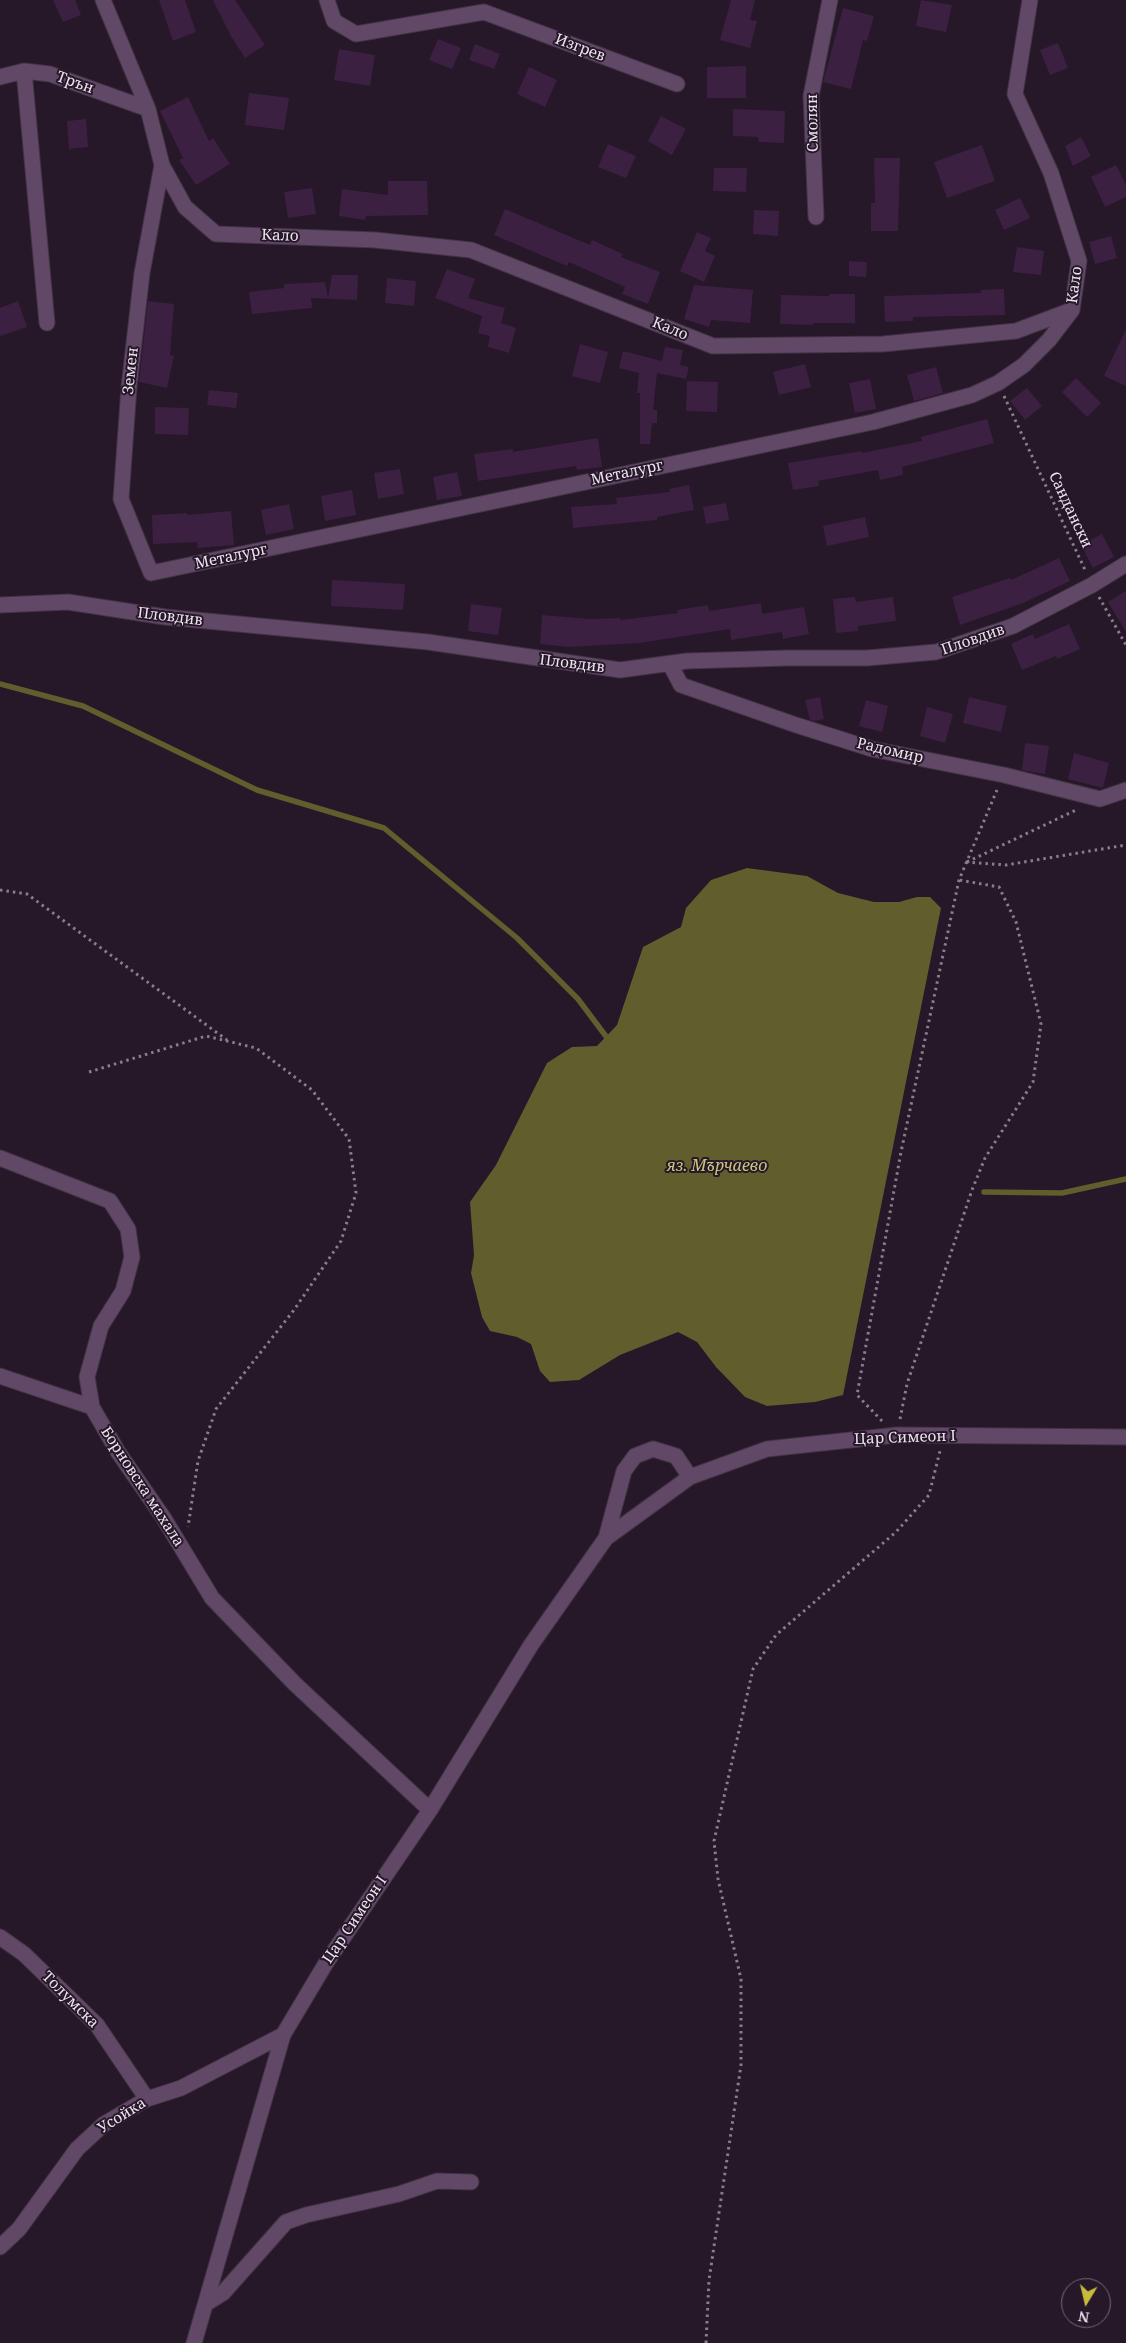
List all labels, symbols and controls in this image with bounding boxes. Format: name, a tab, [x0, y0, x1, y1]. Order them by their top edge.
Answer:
street label: Изгрев	[552, 30, 608, 66]
street label: Трън	[54, 68, 96, 98]
street label: Смолян	[803, 94, 823, 152]
street label: Кало	[261, 226, 299, 246]
street label: Кало	[1064, 265, 1086, 305]
street label: Кало	[649, 314, 691, 344]
street label: Земен	[120, 346, 142, 396]
street label: Металург	[589, 457, 665, 489]
street label: Сандански	[1045, 469, 1095, 551]
street label: Металург	[193, 541, 269, 573]
street label: Пловдив	[136, 604, 204, 630]
street label: Пловдив	[939, 621, 1007, 659]
street label: Пловдив	[538, 651, 606, 677]
street label: Радомир	[855, 735, 925, 767]
water label: яз. Мърчаево	[667, 1156, 767, 1176]
street label: Борновска махала	[97, 1424, 187, 1550]
street label: Цар Симеон I	[854, 1427, 956, 1449]
street label: Цар Симеон I	[319, 1873, 391, 1967]
street label: Толумска	[38, 1968, 102, 2032]
street label: Усойка	[95, 2094, 149, 2138]
north arrow	[1061, 2278, 1111, 2328]
text: N	[1077, 2307, 1091, 2328]

